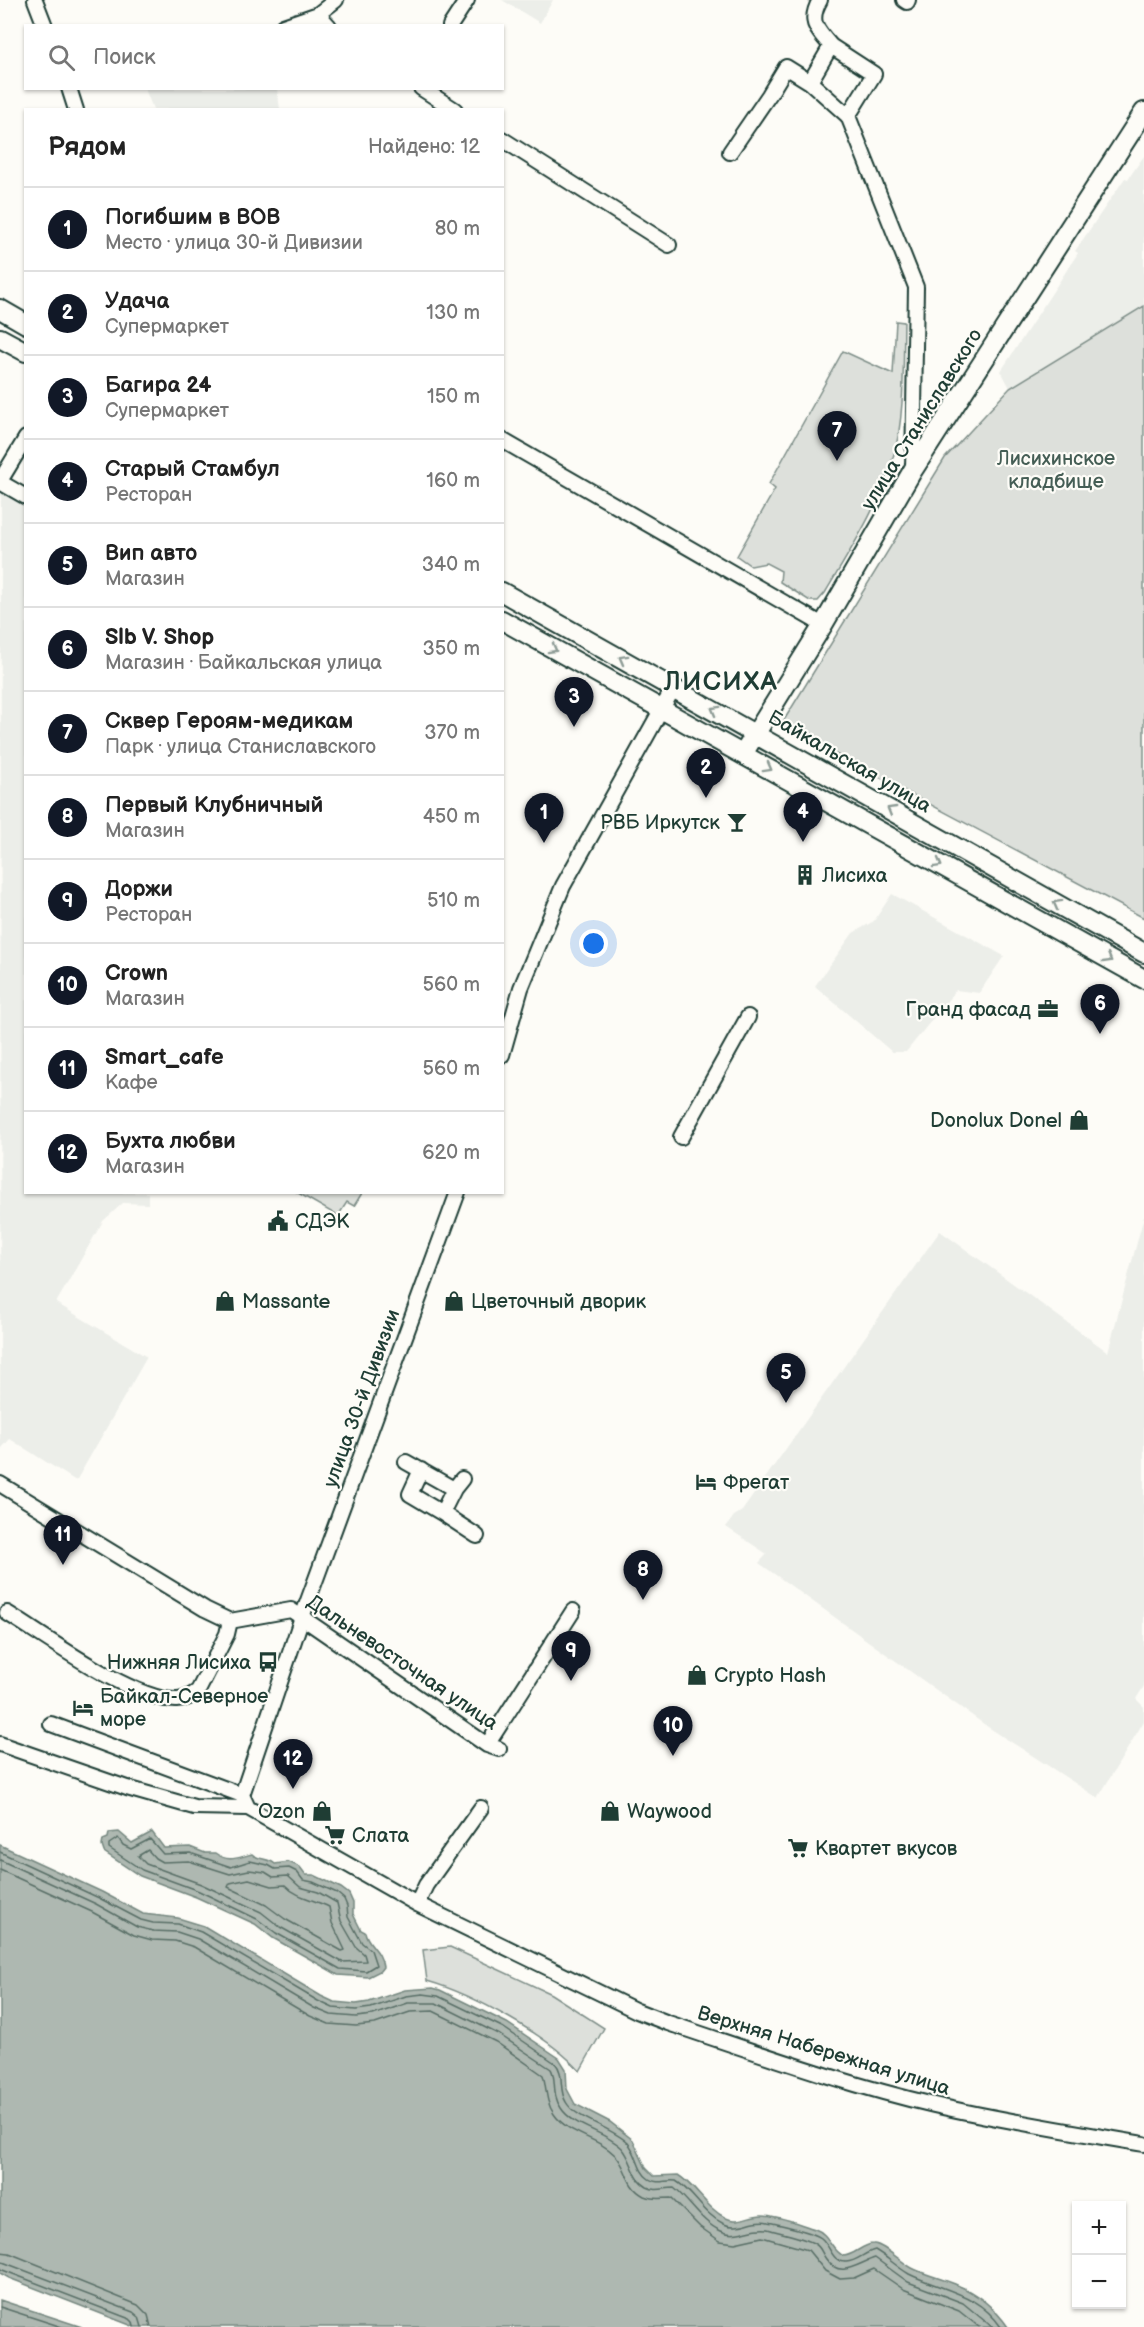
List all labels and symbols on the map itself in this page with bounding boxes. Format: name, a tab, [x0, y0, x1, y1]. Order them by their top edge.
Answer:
street label: улица Станиславского	[856, 324, 987, 515]
pin: 7	[818, 412, 856, 461]
park label: Лисихинское кладбище	[996, 447, 1115, 494]
one-way arrow	[547, 642, 558, 653]
one-way arrow	[618, 655, 629, 666]
district label: ЛИСИХА	[663, 667, 778, 698]
pin: 3	[554, 678, 594, 727]
street label: Байкальская улица	[764, 705, 935, 818]
one-way arrow	[710, 706, 721, 717]
pin: 2	[686, 748, 726, 798]
one-way arrow	[762, 761, 772, 772]
pin: 4	[784, 792, 822, 842]
pin: 1	[524, 794, 564, 843]
one-way arrow	[887, 805, 897, 817]
bar icon: РВБ Иркутск	[725, 810, 749, 834]
place label: РВБ Иркутск	[600, 811, 720, 835]
one-way arrow	[932, 857, 942, 868]
building icon: Лисиха	[793, 863, 817, 887]
place label: Лисиха	[821, 864, 888, 888]
one-way arrow	[1052, 899, 1063, 911]
your location	[579, 929, 608, 958]
one-way arrow	[1102, 952, 1112, 963]
pin: 6	[1080, 984, 1120, 1034]
office icon: Гранд фасад	[1036, 997, 1060, 1021]
place label: Гранд фасад	[906, 998, 1031, 1022]
shop icon: Donolux Donel	[1067, 1108, 1091, 1132]
place label: Donolux Donel	[930, 1109, 1062, 1133]
public building icon: СДЭК	[266, 1209, 290, 1233]
place label: СДЭК	[295, 1210, 349, 1234]
shop icon: Massante	[213, 1289, 237, 1313]
shop icon: Цветочный дворик	[442, 1289, 466, 1313]
place label: Massante	[242, 1290, 331, 1314]
place label: Цветочный дворик	[471, 1290, 647, 1314]
street label: улица 30-й Дивизии	[319, 1306, 405, 1491]
pin: 5	[766, 1354, 806, 1403]
hotel icon: Фрегат	[694, 1470, 718, 1494]
place label: Фрегат	[723, 1471, 790, 1495]
pin: 11	[44, 1516, 82, 1565]
pin: 8	[624, 1550, 662, 1600]
street label: Дальневосточная улица	[302, 1590, 503, 1736]
pin: 9	[552, 1632, 590, 1681]
bus stop icon: Нижняя Лисиха	[256, 1650, 280, 1674]
place label: Нижняя Лисиха	[107, 1651, 251, 1675]
shop icon: Crypto Hash	[685, 1663, 709, 1687]
place label: Crypto Hash	[714, 1664, 826, 1688]
place label: Байкал-Северное море	[100, 1685, 268, 1732]
hotel icon: Байкал-Северное море	[71, 1696, 95, 1720]
pin: 10	[654, 1706, 692, 1756]
pin: 12	[274, 1740, 312, 1789]
shop icon: Ozon	[310, 1799, 334, 1823]
shop icon: Waywood	[598, 1799, 622, 1823]
place label: Ozon	[258, 1800, 305, 1824]
place label: Waywood	[627, 1800, 712, 1824]
supermarket icon: Слата	[323, 1823, 347, 1847]
place label: Слата	[352, 1824, 410, 1848]
supermarket icon: Квартет вкусов	[786, 1836, 810, 1860]
place label: Квартет вкусов	[815, 1837, 958, 1861]
street label: Верхняя Набережная улица	[694, 2001, 953, 2101]

